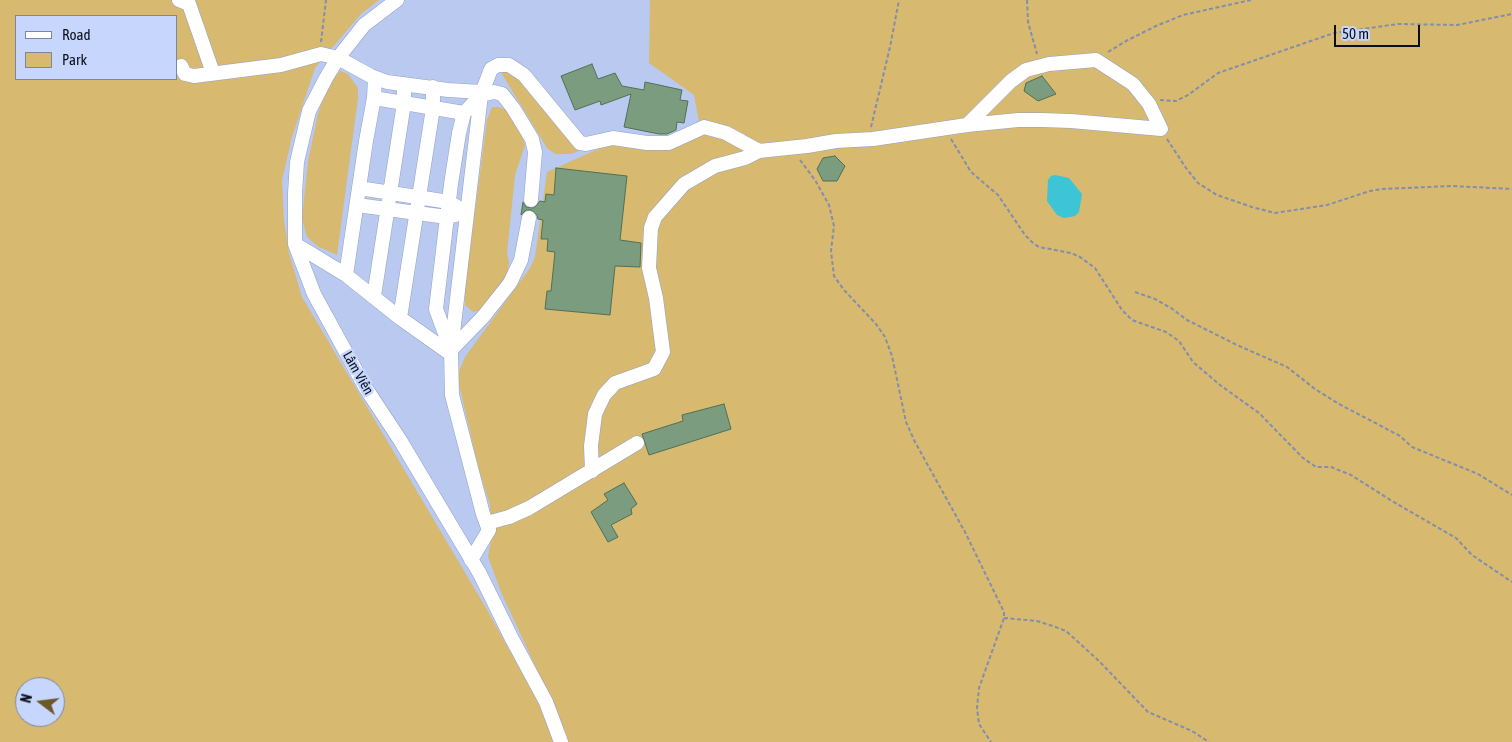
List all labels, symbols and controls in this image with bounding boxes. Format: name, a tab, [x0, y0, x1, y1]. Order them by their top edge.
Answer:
legend	[15, 15, 178, 80]
scale bar	[1337, 15, 1423, 47]
text: 50 m	[1342, 25, 1369, 42]
text: Road	[62, 26, 91, 43]
text: Park	[62, 51, 87, 68]
street label: Lâm Viên	[339, 348, 377, 398]
north arrow	[15, 677, 65, 727]
text: N	[18, 692, 35, 704]

